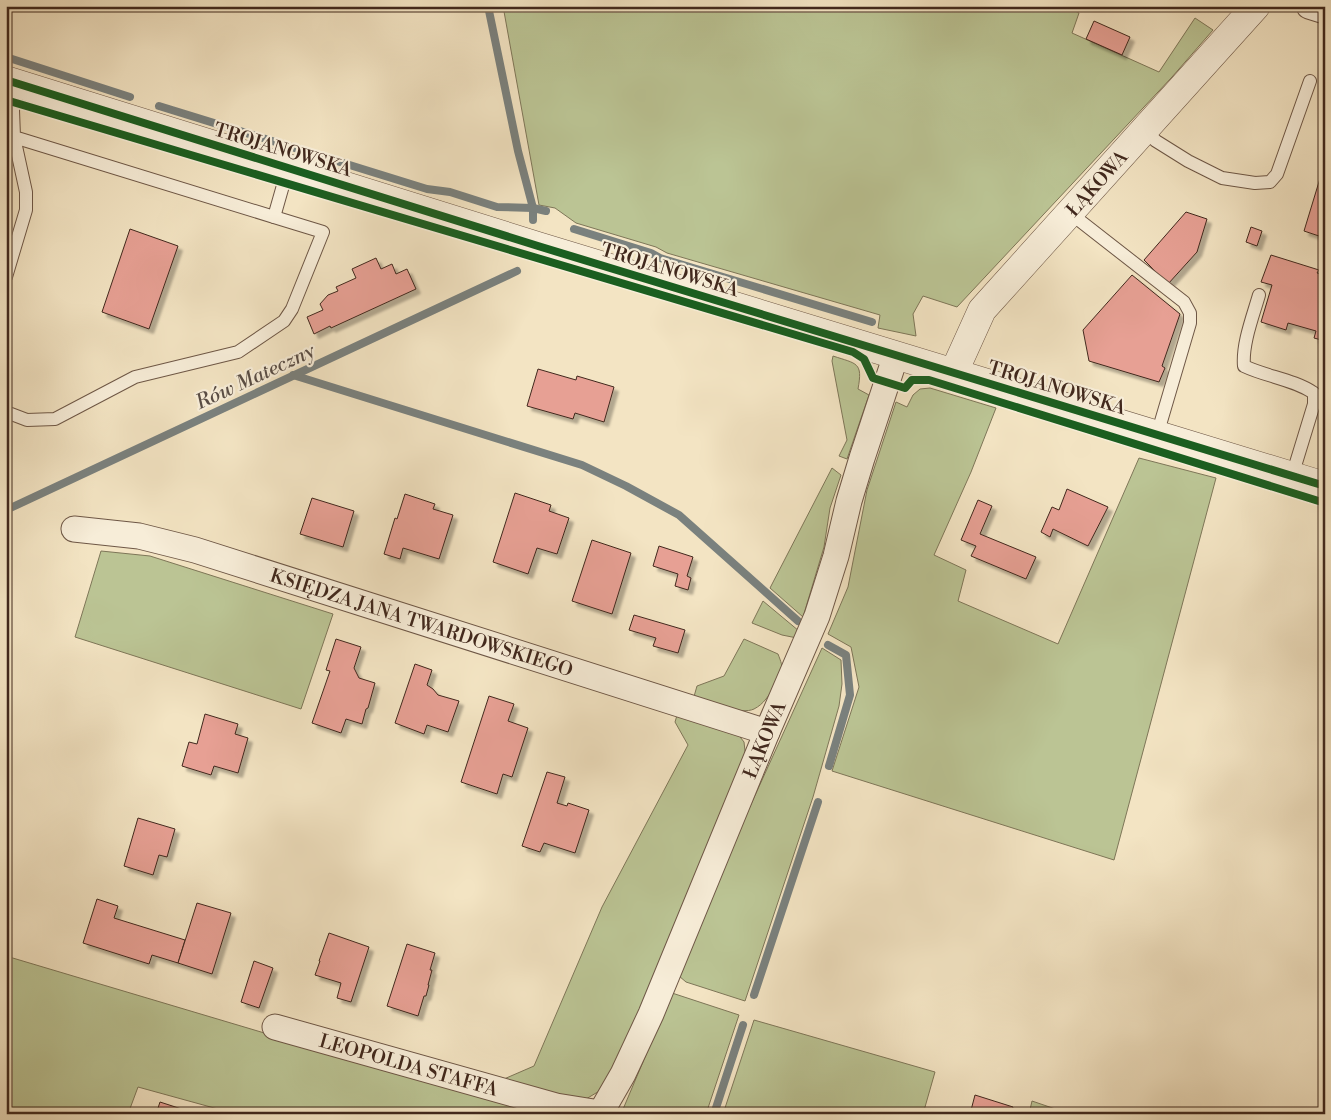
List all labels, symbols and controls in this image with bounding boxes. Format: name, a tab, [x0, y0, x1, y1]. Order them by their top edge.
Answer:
street label: TROJANOWSKA	[211, 118, 356, 183]
street label: ŁĄKOWA	[1061, 145, 1134, 222]
street label: TROJANOWSKA	[598, 238, 743, 303]
water label: Rów Mateczny	[191, 339, 320, 416]
street label: TROJANOWSKA	[985, 356, 1130, 421]
street label: KSIĘDZA JANA TWARDOWSKIEGO	[267, 564, 576, 683]
street label: ŁĄKOWA	[738, 697, 792, 782]
street label: LEOPOLDA STAFFA	[316, 1029, 502, 1102]

